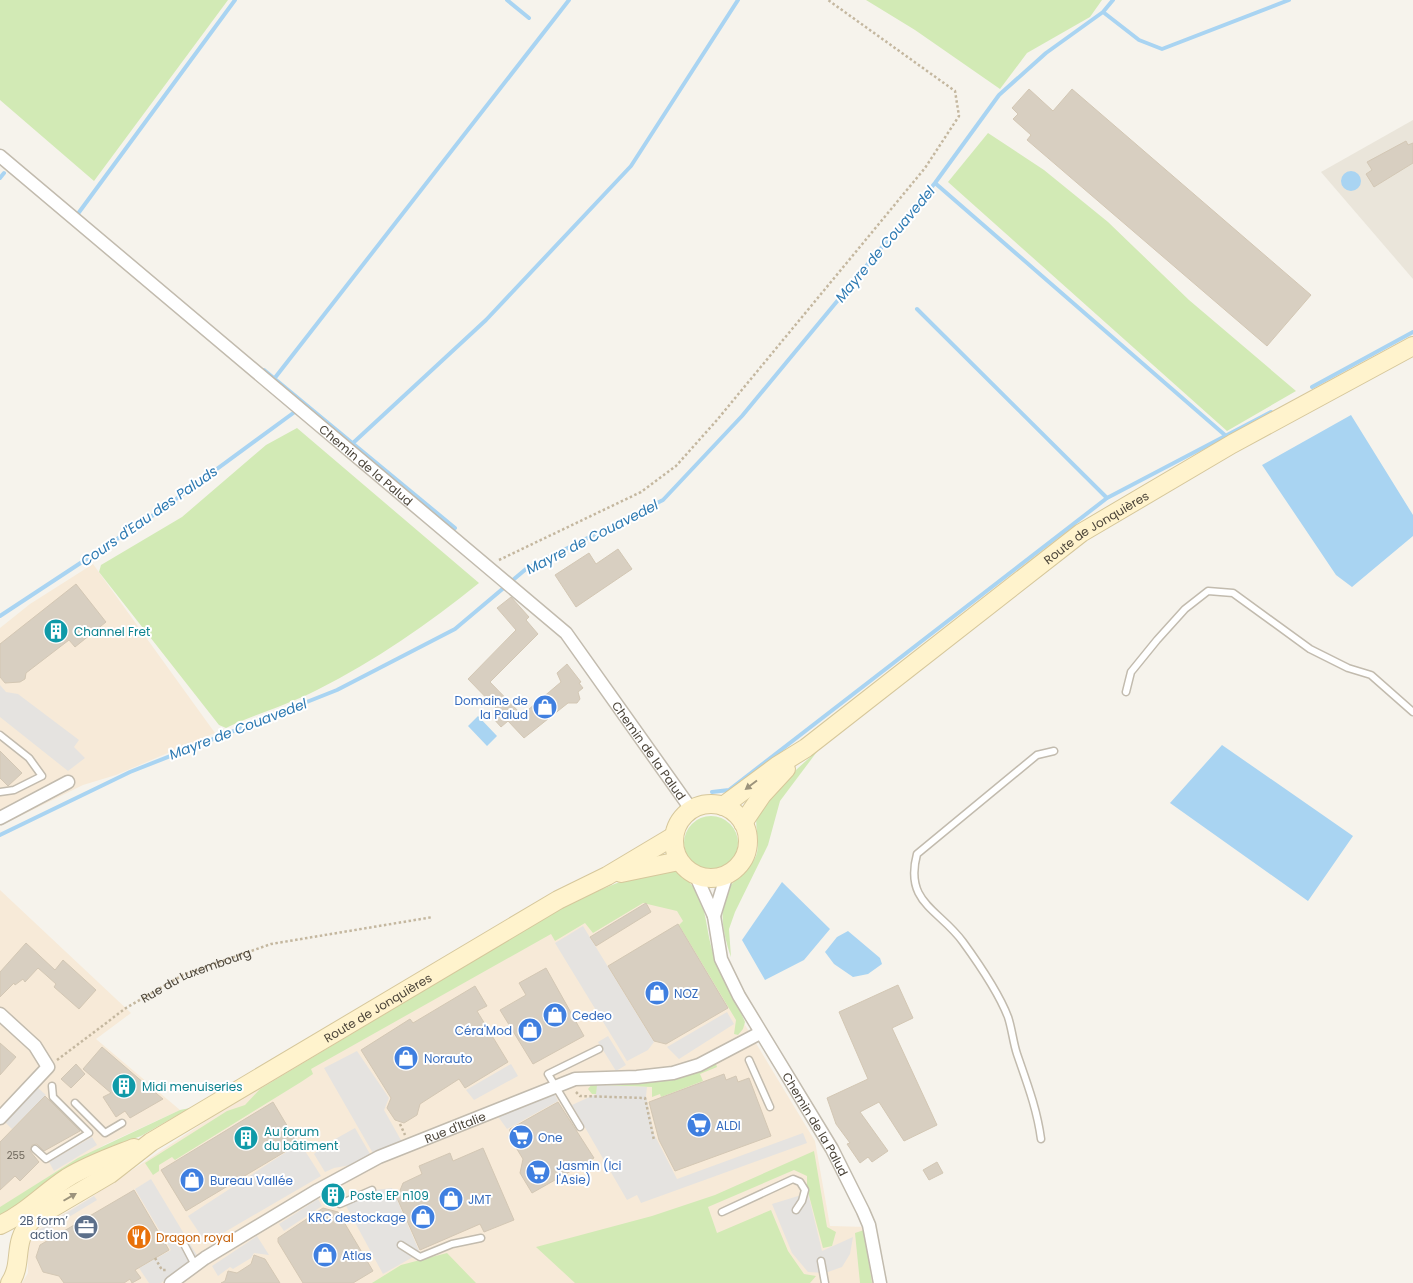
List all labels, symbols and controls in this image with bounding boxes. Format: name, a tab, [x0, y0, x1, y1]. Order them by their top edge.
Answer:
water label: Mayre de Couavedel	[830, 181, 940, 306]
street label: Chemin de la Palud	[316, 420, 417, 509]
water label: Cours d'Eau des Paluds	[76, 461, 222, 571]
street label: Route de Jonquières	[1040, 487, 1152, 568]
water label: Mayre de Couavedel	[522, 495, 662, 579]
building icon: Channel Fret	[43, 618, 69, 644]
place label: Channel Fret	[74, 623, 150, 640]
place label: Domaine de la Palud	[455, 692, 528, 723]
water label: Mayre de Couavedel	[166, 693, 310, 765]
shop icon: Domaine de la Palud	[532, 694, 558, 720]
street label: Chemin de la Palud	[608, 697, 690, 803]
one-way arrow	[744, 780, 758, 790]
street label: Rue du Luxembourg	[137, 943, 253, 1006]
street label: Route de Jonquières	[320, 969, 435, 1046]
shop icon: NOZ	[644, 980, 670, 1006]
place label: NOZ	[674, 985, 698, 1002]
shop icon: Cedeo	[542, 1002, 568, 1028]
place label: Cedeo	[572, 1007, 612, 1024]
shop icon: Céra'Mod	[517, 1017, 543, 1043]
place label: Céra'Mod	[455, 1022, 512, 1039]
shop icon: Norauto	[393, 1045, 419, 1071]
place label: Norauto	[424, 1050, 473, 1067]
street label: Chemin de la Palud	[779, 1069, 853, 1179]
building icon: Midi menuiseries	[111, 1073, 137, 1099]
place label: Midi menuiseries	[142, 1078, 243, 1095]
street label: Rue d'Italie	[422, 1107, 488, 1147]
supermarket icon: ALDI	[686, 1112, 712, 1138]
place label: ALDI	[716, 1117, 741, 1134]
place label: Au forum du bâtiment	[264, 1123, 338, 1154]
supermarket icon: One	[508, 1124, 534, 1150]
building icon: Au forum du bâtiment	[233, 1125, 259, 1151]
place label: One	[538, 1129, 563, 1146]
house number: 255	[7, 1148, 25, 1163]
place label: Jasmin (Ici l'Asie)	[556, 1157, 622, 1188]
supermarket icon: Jasmin (Ici l'Asie)	[525, 1159, 551, 1185]
shop icon: Bureau Vallée	[179, 1167, 205, 1193]
place label: Bureau Vallée	[210, 1172, 293, 1189]
building icon: Poste EP n109	[320, 1182, 346, 1208]
shop icon: JMT	[438, 1186, 464, 1212]
place label: Poste EP n109	[350, 1187, 429, 1204]
place label: JMT	[468, 1191, 492, 1208]
one-way arrow	[64, 1193, 77, 1202]
shop icon: KRC destockage	[410, 1204, 436, 1230]
place label: KRC destockage	[308, 1209, 406, 1226]
place label: 2B form’ action	[19, 1212, 68, 1243]
office icon: 2B form’ action	[73, 1214, 99, 1240]
restaurant icon: Dragon royal	[126, 1224, 152, 1250]
place label: Dragon royal	[156, 1229, 234, 1246]
shop icon: Atlas	[312, 1242, 338, 1268]
place label: Atlas	[342, 1247, 372, 1264]

